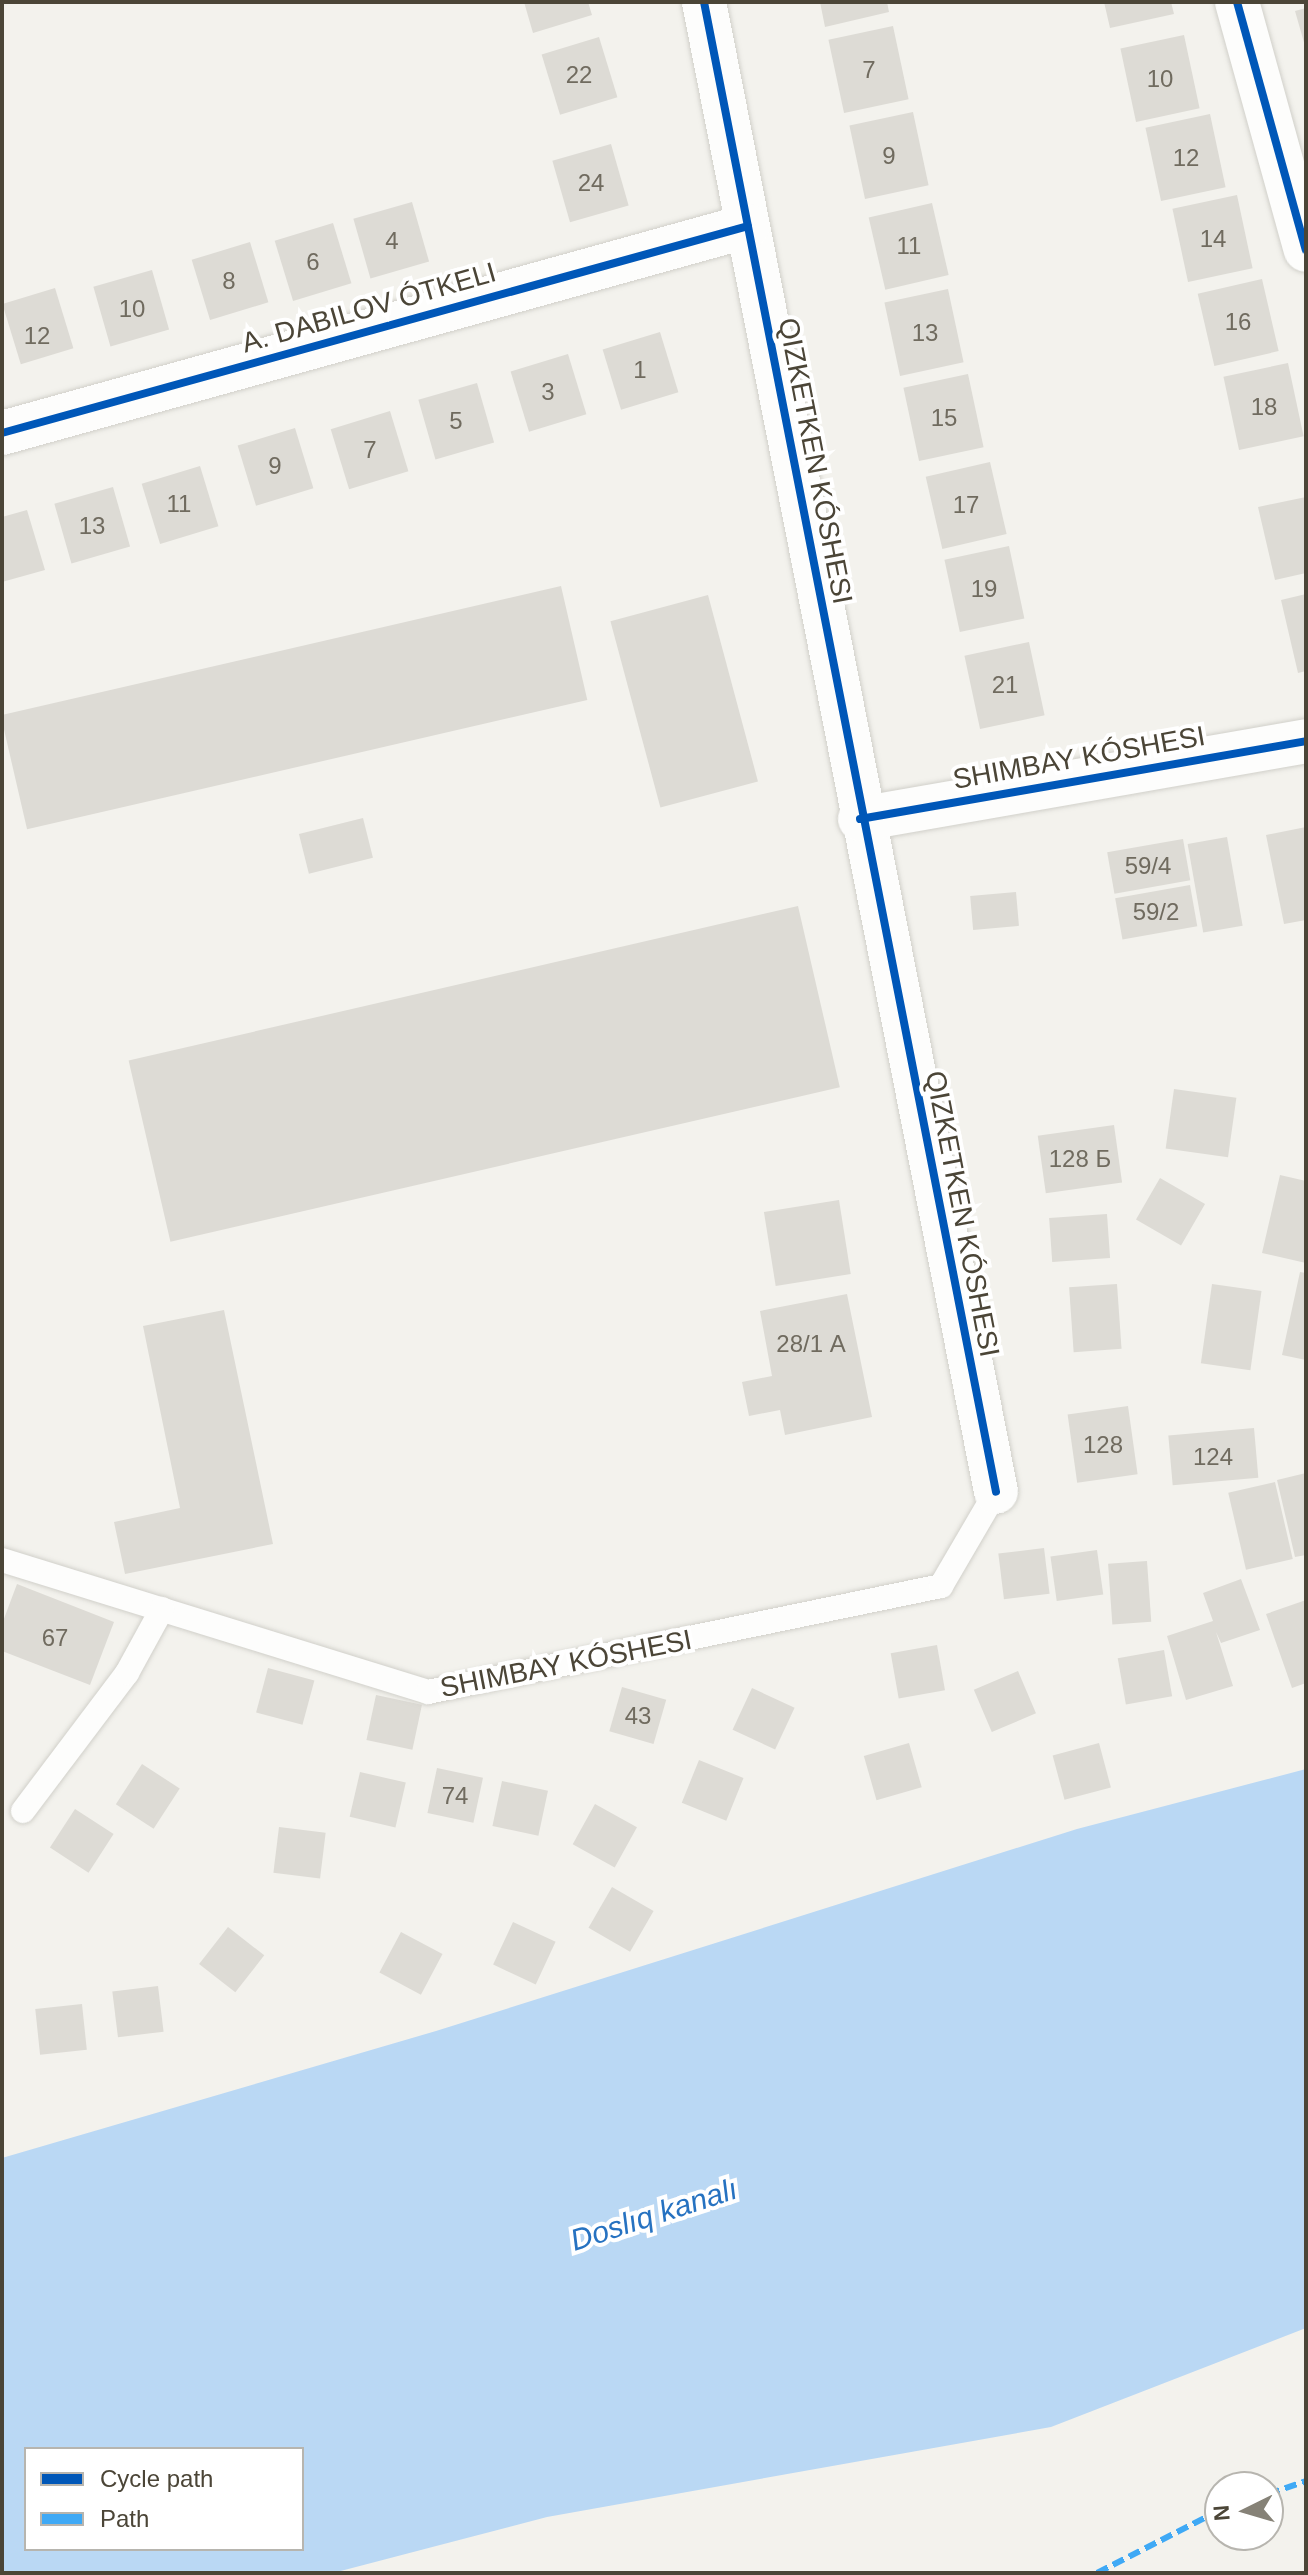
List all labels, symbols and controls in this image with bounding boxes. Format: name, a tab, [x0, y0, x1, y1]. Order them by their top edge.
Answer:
house number: 7	[862, 56, 876, 84]
house number: 22	[566, 61, 592, 89]
house number: 10	[1147, 65, 1173, 93]
house number: 9	[882, 142, 896, 170]
house number: 12	[1173, 144, 1199, 172]
house number: 24	[578, 169, 604, 197]
house number: 14	[1200, 225, 1226, 253]
house number: 4	[385, 227, 399, 255]
house number: 11	[897, 232, 921, 260]
house number: 6	[306, 248, 320, 276]
street label: A. DABILOV ÓTKELI	[238, 256, 500, 360]
house number: 8	[222, 267, 236, 295]
house number: 10	[119, 295, 145, 323]
house number: 16	[1225, 308, 1251, 336]
street label: QIZKETKEN KÓSHESI	[771, 315, 859, 607]
house number: 13	[912, 319, 938, 347]
house number: 12	[24, 322, 50, 350]
house number: 1	[633, 356, 647, 384]
house number: 3	[541, 378, 555, 406]
house number: 18	[1251, 393, 1277, 421]
house number: 15	[931, 404, 957, 432]
house number: 5	[449, 407, 463, 435]
house number: 7	[363, 436, 377, 464]
house number: 9	[268, 452, 282, 480]
house number: 11	[167, 490, 191, 518]
house number: 17	[953, 491, 979, 519]
house number: 13	[79, 512, 105, 540]
house number: 19	[971, 575, 997, 603]
house number: 21	[992, 671, 1018, 699]
street label: SHIMBAY KÓSHESI	[950, 719, 1208, 797]
house number: 59/4	[1125, 852, 1171, 880]
house number: 59/2	[1133, 898, 1179, 926]
street label: QIZKETKEN KÓSHESI	[918, 1068, 1006, 1360]
house number: 128 Б	[1049, 1145, 1111, 1173]
house number: 28/1 А	[776, 1330, 846, 1358]
house number: 128	[1083, 1431, 1123, 1459]
house number: 124	[1193, 1443, 1233, 1471]
street label: SHIMBAY KÓSHESI	[437, 1623, 695, 1705]
house number: 67	[42, 1624, 68, 1652]
house number: 43	[625, 1702, 651, 1730]
house number: 74	[442, 1782, 468, 1810]
water label: Doslıq kanalı	[566, 2171, 742, 2259]
legend	[24, 2447, 304, 2551]
text: Cycle path	[100, 2465, 213, 2492]
north arrow	[1204, 2471, 1284, 2551]
text: N	[1208, 2504, 1235, 2522]
text: Path	[100, 2505, 149, 2532]

